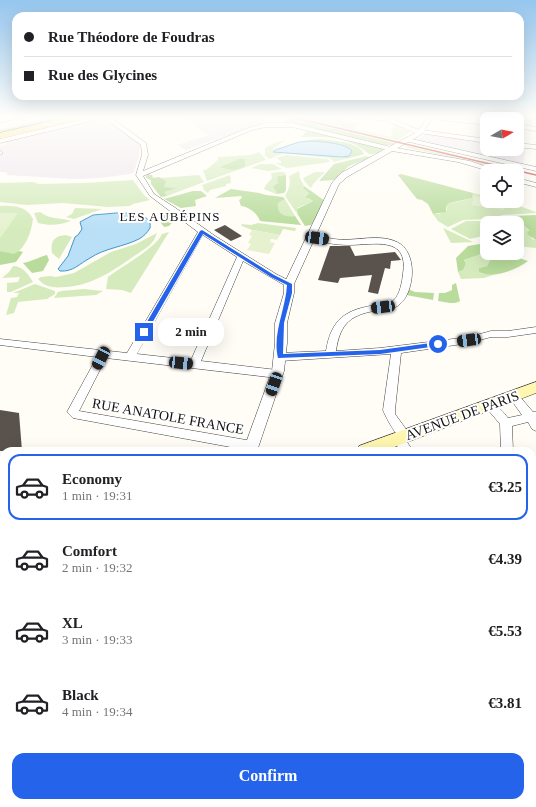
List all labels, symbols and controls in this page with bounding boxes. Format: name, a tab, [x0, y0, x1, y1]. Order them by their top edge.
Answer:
text: Rue Théodore de Foudras	[48, 29, 215, 45]
text: Rue des Glycines	[48, 67, 157, 83]
north arrow	[480, 112, 524, 156]
map controls	[480, 112, 524, 260]
button: locate	[480, 164, 524, 208]
district label: LES AUBÉPINS	[119, 209, 221, 224]
button: layers	[480, 216, 524, 260]
car	[304, 230, 330, 246]
car	[370, 300, 396, 314]
callout: 2 min	[158, 318, 224, 346]
route end	[135, 323, 153, 341]
text: 2 min	[175, 324, 207, 339]
car	[456, 332, 482, 348]
route start	[429, 335, 447, 353]
car	[90, 345, 112, 371]
car	[168, 356, 194, 370]
car	[264, 371, 284, 397]
street label: AVENUE DE PARIS	[403, 388, 521, 443]
street label: RUE ANATOLE FRANCE	[91, 396, 245, 437]
icon: car	[14, 469, 50, 505]
text: Economy	[62, 471, 122, 487]
text: €3.25	[488, 479, 522, 495]
text: 1 min · 19:31	[62, 488, 132, 503]
icon: car	[14, 541, 50, 577]
text: Comfort	[62, 543, 117, 559]
text: €4.39	[488, 551, 522, 567]
text: 2 min · 19:32	[62, 560, 132, 575]
icon: car	[14, 613, 50, 649]
text: XL	[62, 615, 83, 631]
text: €5.53	[488, 623, 522, 639]
text: 3 min · 19:33	[62, 632, 132, 647]
icon: car	[14, 685, 50, 721]
text: Black	[62, 687, 99, 703]
text: €3.81	[488, 695, 522, 711]
text: 4 min · 19:34	[62, 704, 132, 719]
button: Confirm	[12, 753, 524, 799]

